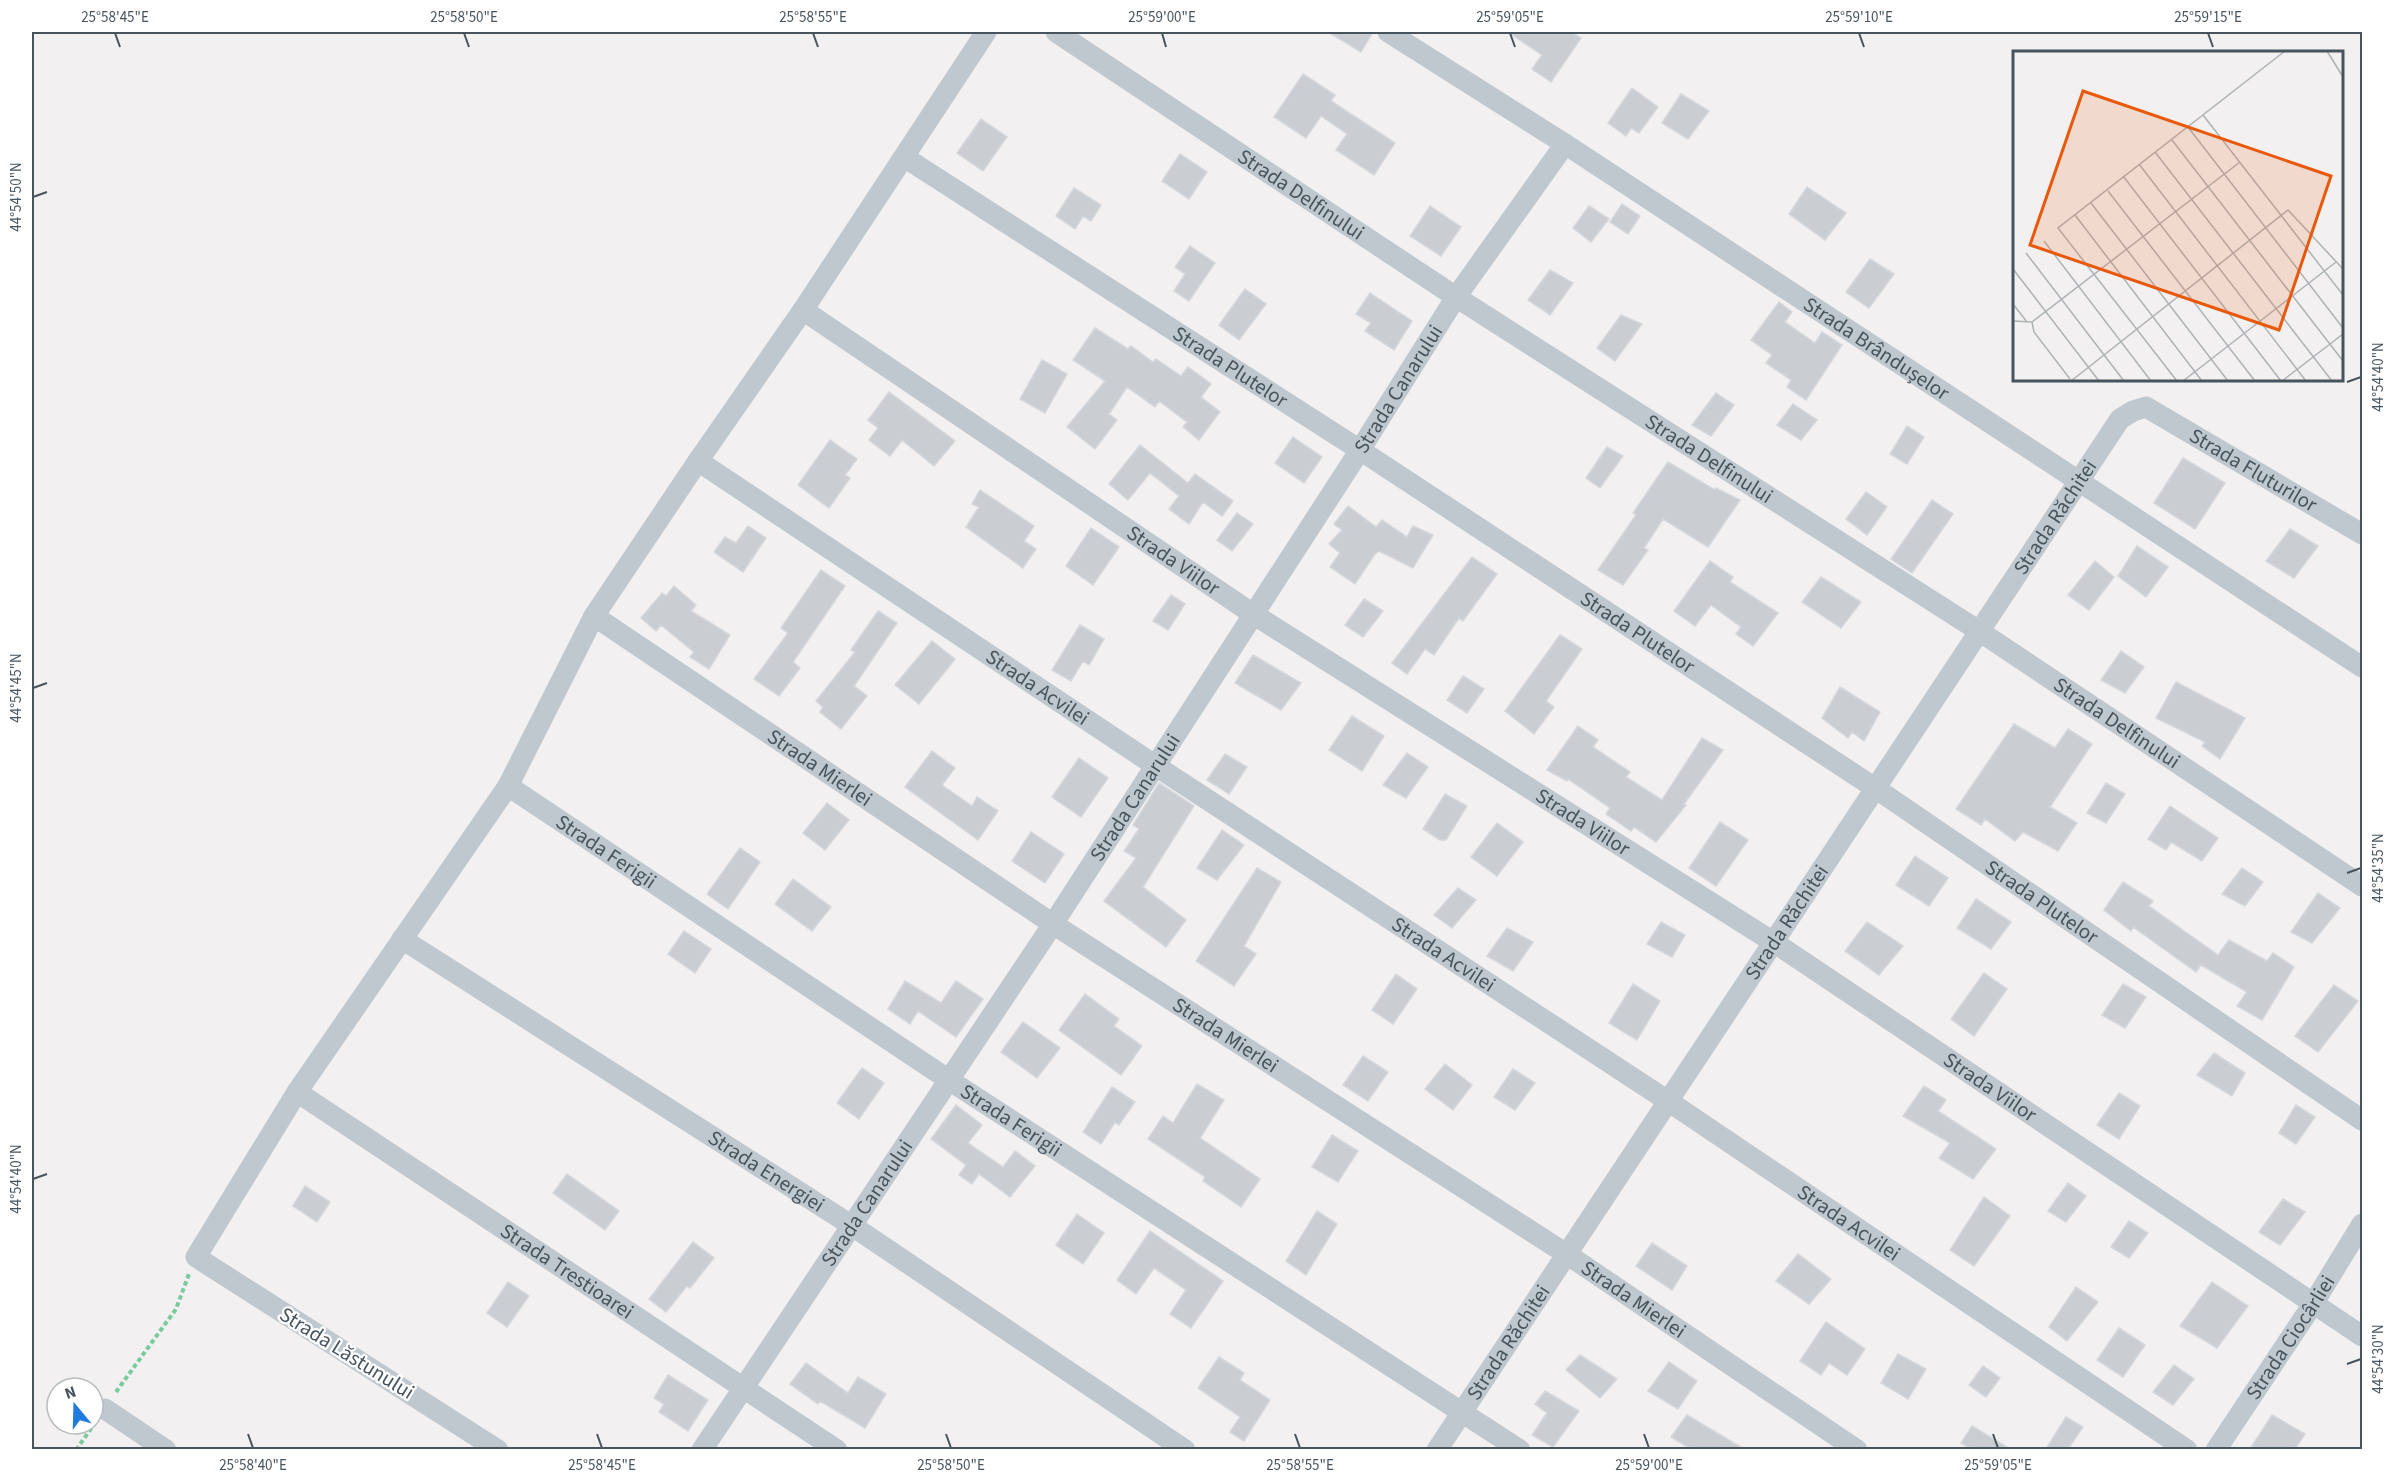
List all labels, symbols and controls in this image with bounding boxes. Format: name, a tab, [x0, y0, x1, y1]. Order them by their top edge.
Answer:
text: 25°58'45"E	[81, 7, 149, 28]
text: 25°58'50"E	[430, 7, 498, 28]
text: 25°58'55"E	[779, 7, 847, 28]
text: 25°59'00"E	[1128, 7, 1196, 28]
text: 25°59'05"E	[1476, 7, 1544, 28]
text: 25°59'10"E	[1825, 7, 1893, 28]
text: 25°59'15"E	[2174, 7, 2242, 28]
inset map	[2013, 51, 2343, 381]
street label: Strada Delfinului	[1232, 141, 1370, 247]
text: 44°54'50"N	[6, 162, 27, 232]
street label: Strada Brândușelor	[1797, 289, 1956, 408]
street label: Strada Plutelor	[1167, 319, 1294, 415]
street label: Strada Canarului	[1346, 319, 1450, 459]
text: 44°54'40"N	[2368, 342, 2389, 412]
street label: Strada Delfinului	[1639, 406, 1779, 511]
street label: Strada Fluturilor	[2184, 421, 2323, 520]
street label: Strada Răchitei	[2006, 454, 2104, 581]
street label: Strada Viilor	[1121, 518, 1227, 603]
street label: Strada Plutelor	[1574, 583, 1701, 681]
street label: Strada Acvilei	[980, 642, 1095, 733]
text: 44°54'45"N	[6, 653, 27, 723]
street label: Strada Delfinului	[2048, 670, 2186, 776]
street label: Strada Mierlei	[761, 721, 878, 814]
street label: Strada Canarului	[1082, 728, 1187, 867]
street label: Strada Viilor	[1530, 781, 1637, 863]
street label: Strada Ferigii	[550, 807, 663, 896]
text: 44°54'35"N	[2368, 833, 2389, 903]
street label: Strada Plutelor	[1979, 852, 2105, 952]
street label: Strada Răchitei	[1737, 859, 1836, 986]
street label: Strada Acvilei	[1386, 909, 1502, 999]
street label: Strada Mierlei	[1167, 990, 1285, 1080]
street label: Strada Viilor	[1937, 1045, 2043, 1130]
street label: Strada Ferigii	[954, 1076, 1068, 1164]
street label: Strada Energiei	[702, 1123, 831, 1219]
street label: Strada Canarului	[814, 1133, 920, 1272]
text: 44°54'40"N	[6, 1144, 27, 1214]
street label: Strada Acvilei	[1791, 1177, 1906, 1268]
street label: Strada Trestioarei	[494, 1216, 640, 1326]
street label: Strada Mierlei	[1575, 1253, 1692, 1345]
street label: Strada Ciocârliei	[2238, 1269, 2342, 1406]
street label: Strada Răchitei	[1459, 1279, 1557, 1406]
street label: Strada Lăstunului	[274, 1299, 420, 1407]
text: 44°54'30"N	[2368, 1324, 2389, 1394]
north arrow	[45, 1376, 105, 1436]
text: N	[62, 1381, 79, 1405]
text: 25°58'40"E	[219, 1455, 287, 1476]
text: 25°58'45"E	[568, 1455, 636, 1476]
text: 25°58'50"E	[917, 1455, 985, 1476]
text: 25°58'55"E	[1266, 1455, 1334, 1476]
text: 25°59'00"E	[1615, 1455, 1683, 1476]
text: 25°59'05"E	[1964, 1455, 2032, 1476]

